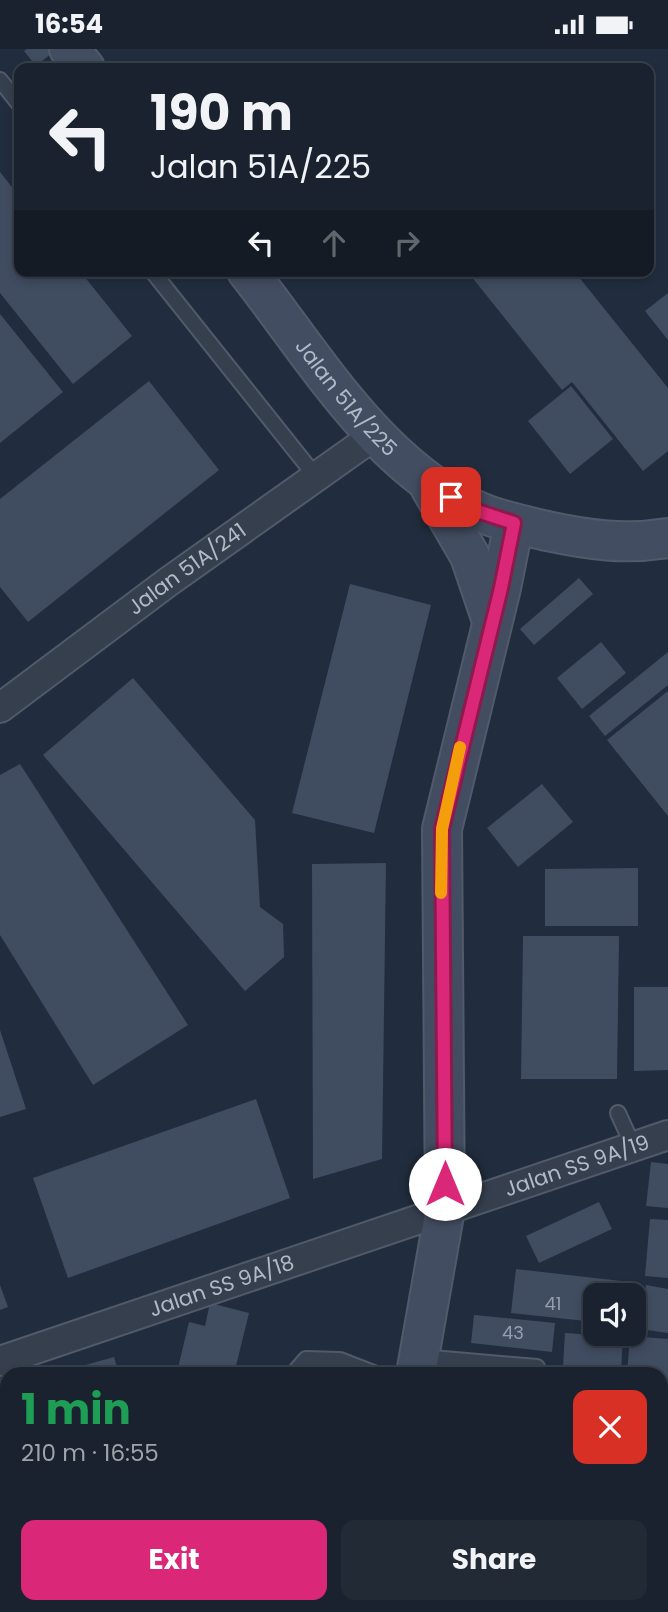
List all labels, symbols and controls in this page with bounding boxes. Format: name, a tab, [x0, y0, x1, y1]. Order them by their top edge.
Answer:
text: 16:54	[35, 6, 103, 42]
text: 190 m	[150, 79, 293, 147]
icon: left	[35, 91, 126, 182]
text: Jalan 51A/225	[150, 144, 371, 189]
icon: left	[242, 224, 280, 262]
icon: ahead	[315, 224, 353, 262]
icon: right	[388, 224, 426, 262]
street label: Jalan 51A/225	[289, 333, 404, 463]
pin	[421, 467, 481, 527]
icon: arrive	[432, 478, 470, 516]
street label: Jalan 51A/241	[121, 516, 252, 621]
street label: Jalan SS 9A/19	[500, 1127, 653, 1203]
position arrow	[408, 1147, 482, 1221]
street label: Jalan SS 9A/18	[145, 1248, 298, 1324]
map controls	[583, 1283, 646, 1346]
button: sound	[583, 1283, 646, 1346]
house number: 41	[544, 1291, 562, 1316]
house number: 43	[502, 1320, 524, 1345]
text: 1 min	[21, 1380, 131, 1439]
button: close	[573, 1390, 647, 1464]
text: 210 m · 16:55	[21, 1437, 159, 1469]
button: Exit	[21, 1520, 327, 1600]
button: Share	[341, 1520, 647, 1600]

